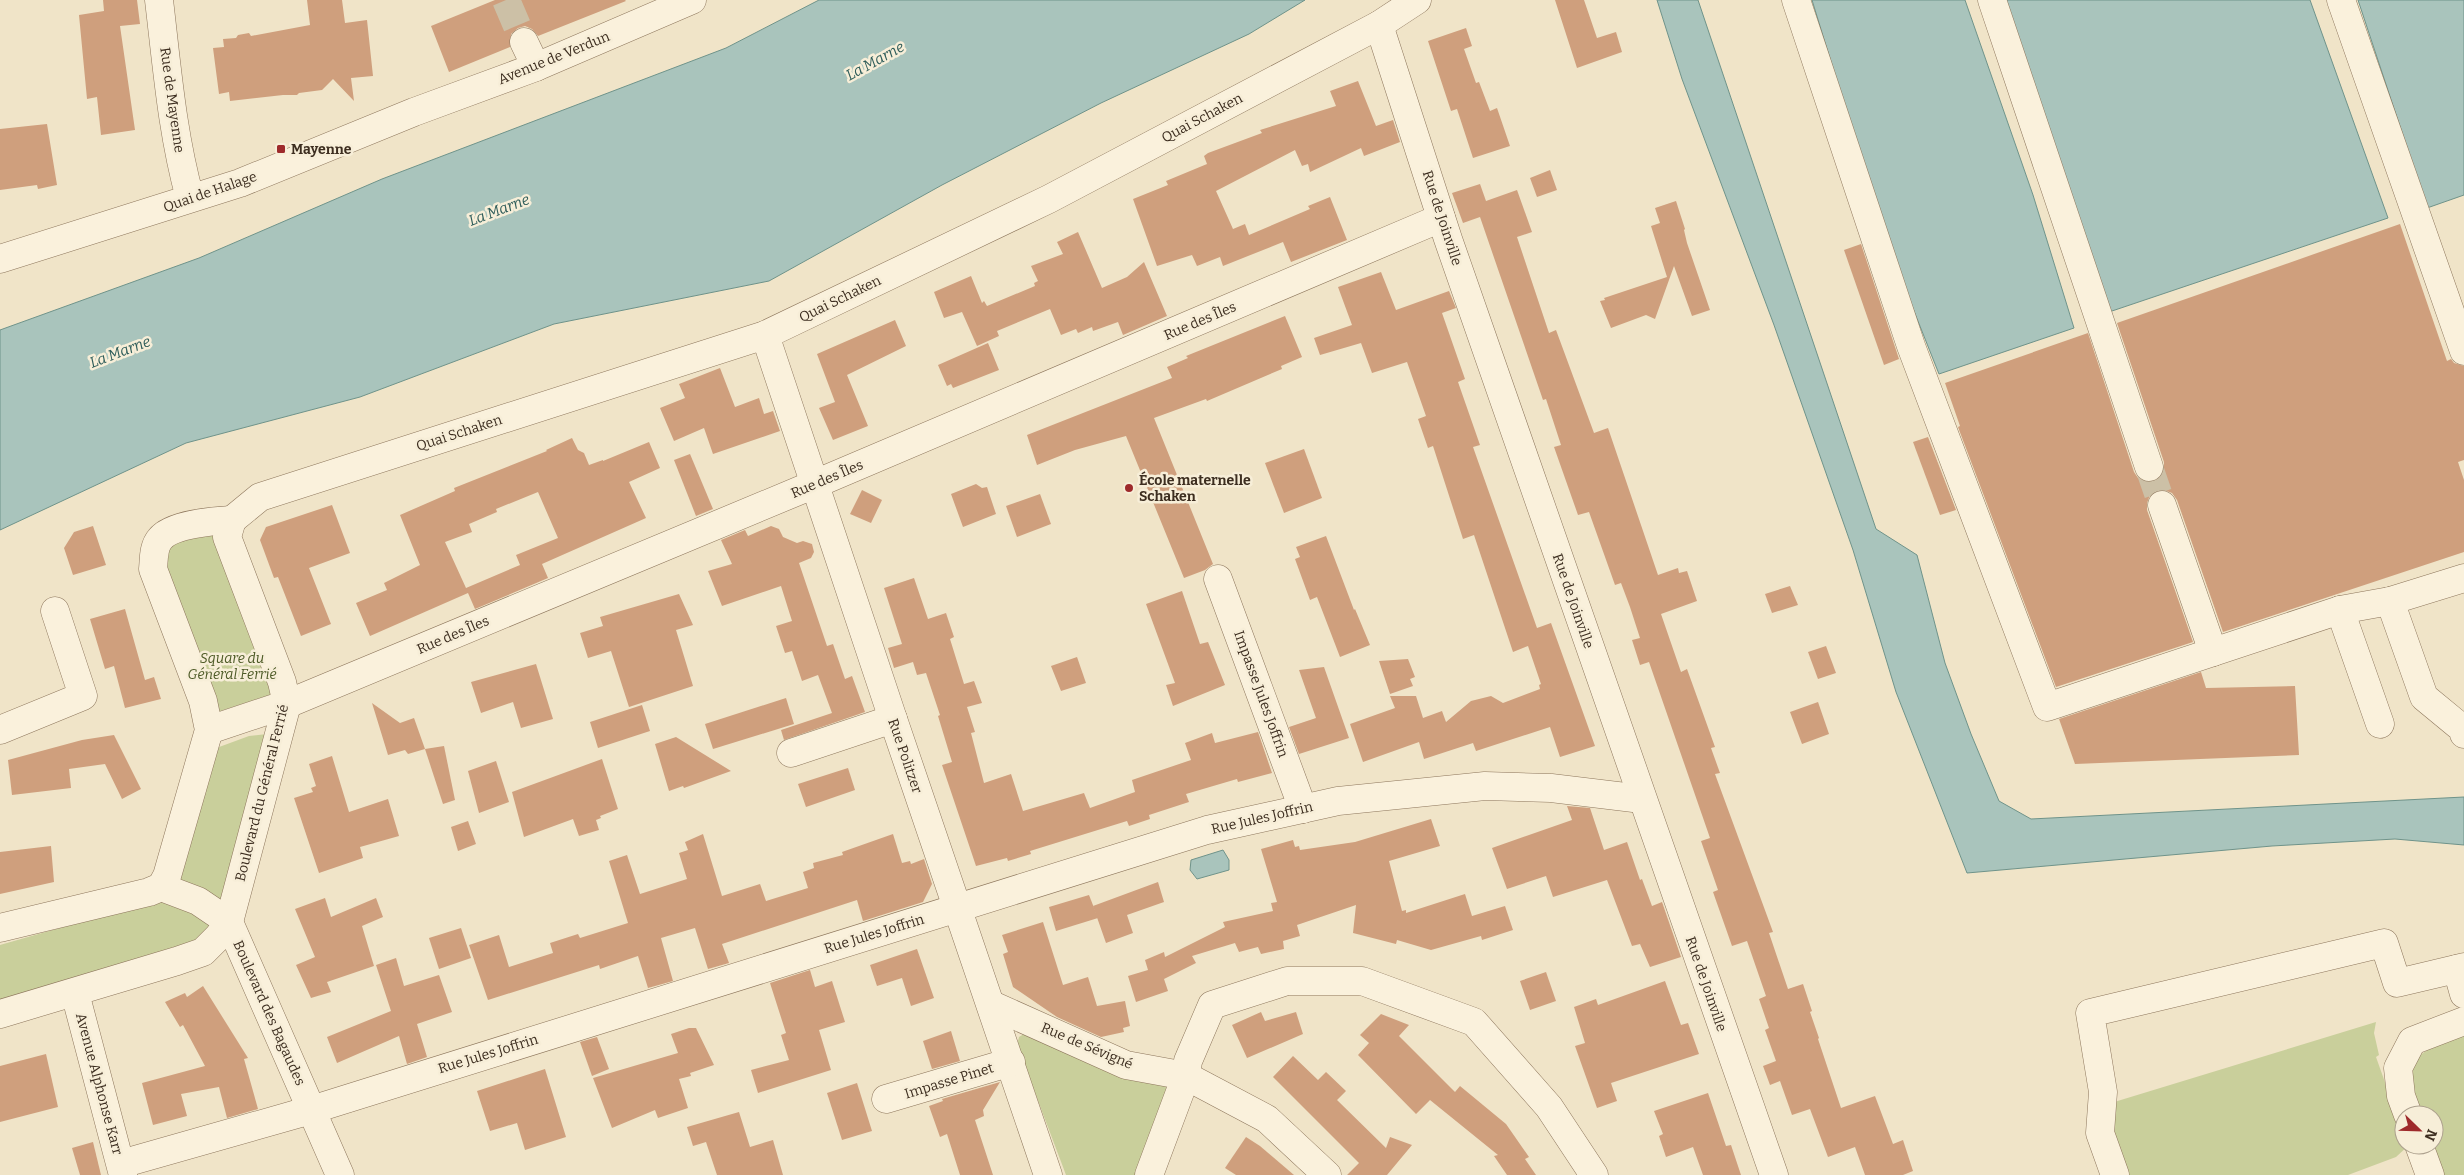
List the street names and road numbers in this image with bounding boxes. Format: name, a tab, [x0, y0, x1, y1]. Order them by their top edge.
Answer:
street label: Avenue de Verdun	[496, 28, 612, 88]
street label: Rue de Mayenne	[156, 46, 188, 154]
street label: Quai Schaken	[1159, 89, 1245, 146]
street label: Quai de Halage	[161, 168, 259, 216]
street label: Rue de Joinville	[1419, 168, 1465, 268]
street label: Quai Schaken	[796, 272, 884, 326]
street label: Rue des Îles	[1161, 297, 1239, 344]
street label: Quai Schaken	[414, 411, 504, 455]
street label: Rue des Îles	[788, 455, 866, 502]
street label: Rue de Joinville	[1549, 551, 1597, 651]
street label: Rue des Îles	[414, 611, 492, 658]
street label: Impasse Jules Joffrin	[1230, 628, 1292, 760]
street label: Boulevard du Général Ferrié	[232, 703, 292, 883]
street label: Rue Politzer	[884, 716, 926, 796]
street label: Rue Jules Joffrin	[1210, 798, 1315, 838]
street label: Rue Jules Joffrin	[822, 911, 926, 957]
street label: Rue de Joinville	[1682, 934, 1730, 1034]
street label: Boulevard des Bagaudes	[229, 938, 309, 1088]
street label: Avenue Alphonse Karr	[72, 1011, 126, 1157]
street label: Rue de Sévigné	[1039, 1019, 1135, 1073]
street label: Rue Jules Joffrin	[436, 1031, 540, 1077]
street label: Impasse Pinet	[902, 1059, 996, 1103]

